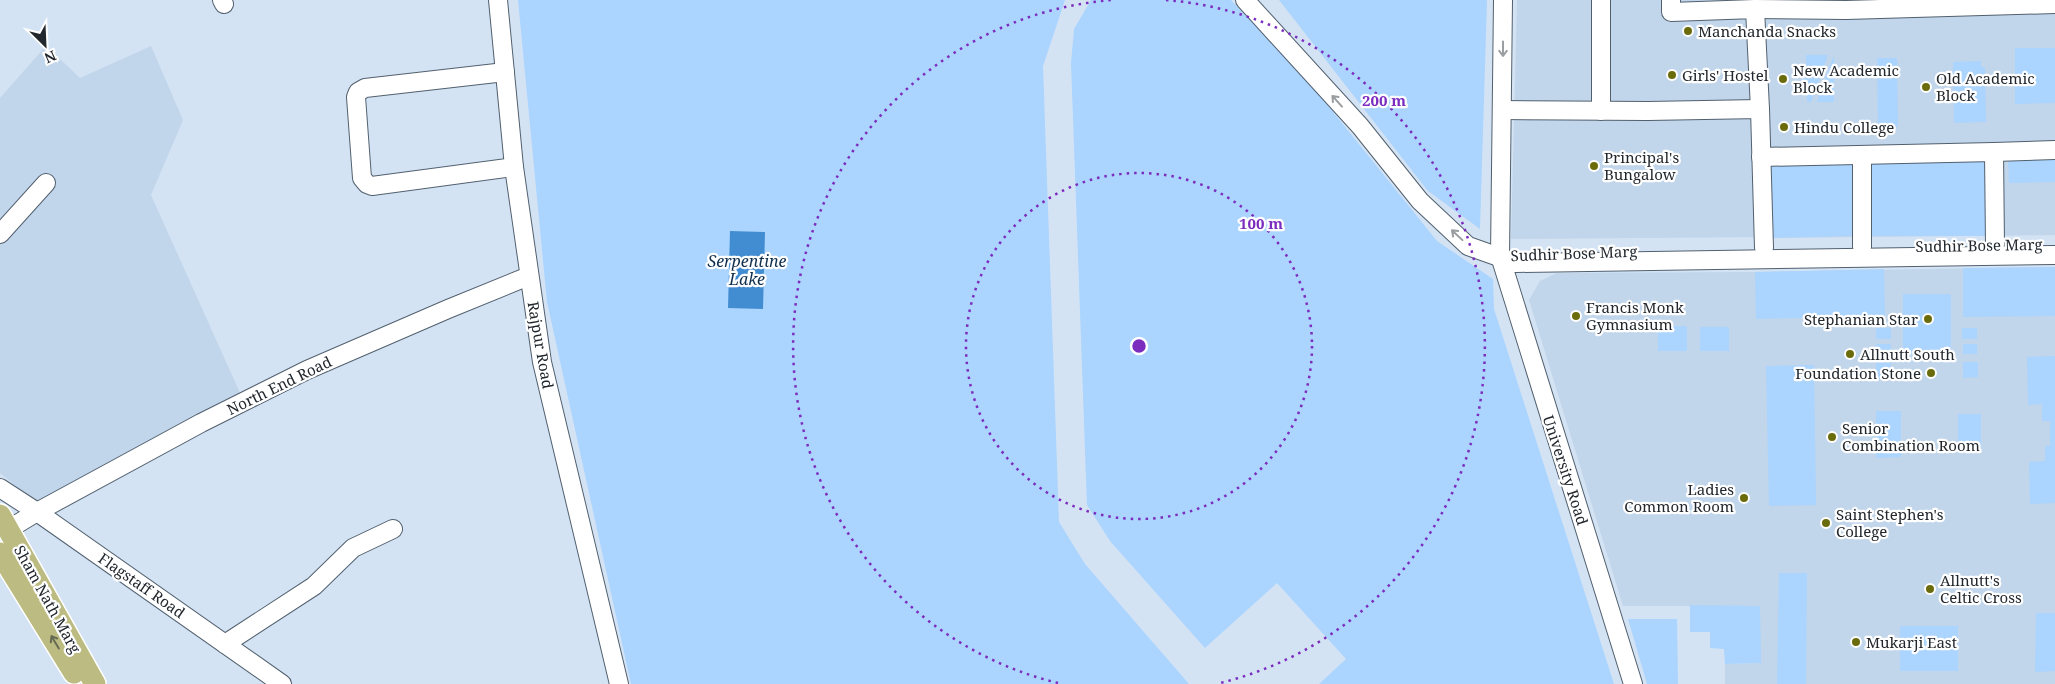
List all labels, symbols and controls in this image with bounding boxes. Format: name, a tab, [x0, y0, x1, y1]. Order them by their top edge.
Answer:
north arrow	[20, 20, 70, 70]
place label: Manchanda Snacks	[1698, 21, 1836, 41]
marker: Manchanda Snacks	[1682, 25, 1694, 37]
one-way arrow	[1498, 40, 1508, 56]
text: N	[42, 46, 59, 68]
place label: New Academic Block	[1793, 60, 1899, 97]
place label: Girls' Hostel	[1682, 65, 1769, 85]
place label: Old Academic Block	[1936, 68, 2035, 105]
marker: Girls' Hostel	[1666, 69, 1678, 81]
marker: New Academic Block	[1777, 73, 1789, 85]
marker: Old Academic Block	[1920, 81, 1932, 93]
text: 200 m	[1362, 90, 1406, 110]
one-way arrow	[1331, 94, 1343, 107]
place label: Hindu College	[1794, 117, 1894, 137]
marker: Hindu College	[1778, 121, 1790, 133]
place label: Principal's Bungalow	[1604, 147, 1679, 184]
marker: Principal's Bungalow	[1588, 160, 1600, 172]
text: 100 m	[1239, 213, 1283, 233]
one-way arrow	[1450, 229, 1463, 241]
street label: Sudhir Bose Marg	[1915, 234, 2043, 256]
street label: Sudhir Bose Marg	[1510, 241, 1638, 265]
water label: Serpentine Lake	[707, 250, 787, 290]
place label: Francis Monk Gymnasium	[1586, 297, 1684, 334]
street label: Rajpur Road	[523, 300, 559, 390]
place label: Stephanian Star	[1804, 309, 1918, 329]
marker: Francis Monk Gymnasium	[1570, 310, 1582, 322]
marker: Stephanian Star	[1922, 313, 1934, 325]
centre of rings	[1130, 337, 1148, 355]
place label: Allnutt South	[1860, 344, 1955, 364]
marker: Allnutt South	[1844, 348, 1856, 360]
street label: North End Road	[223, 351, 335, 419]
place label: Foundation Stone	[1795, 363, 1921, 383]
marker: Foundation Stone	[1925, 367, 1937, 379]
street label: University Road	[1539, 413, 1593, 527]
place label: Senior Combination Room	[1842, 418, 1980, 455]
marker: Senior Combination Room	[1826, 431, 1838, 443]
place label: Ladies Common Room	[1624, 479, 1734, 516]
marker: Ladies Common Room	[1738, 492, 1750, 504]
place label: Saint Stephen's College	[1836, 504, 1944, 541]
marker: Saint Stephen's College	[1820, 517, 1832, 529]
street label: Sham Nath Marg	[10, 541, 86, 657]
street label: Flagstaff Road	[95, 548, 189, 622]
place label: Allnutt's Celtic Cross	[1940, 570, 2022, 607]
marker: Allnutt's Celtic Cross	[1924, 583, 1936, 595]
place label: Mukarji East	[1866, 632, 1957, 652]
one-way arrow	[50, 636, 60, 650]
marker: Mukarji East	[1850, 636, 1862, 648]

